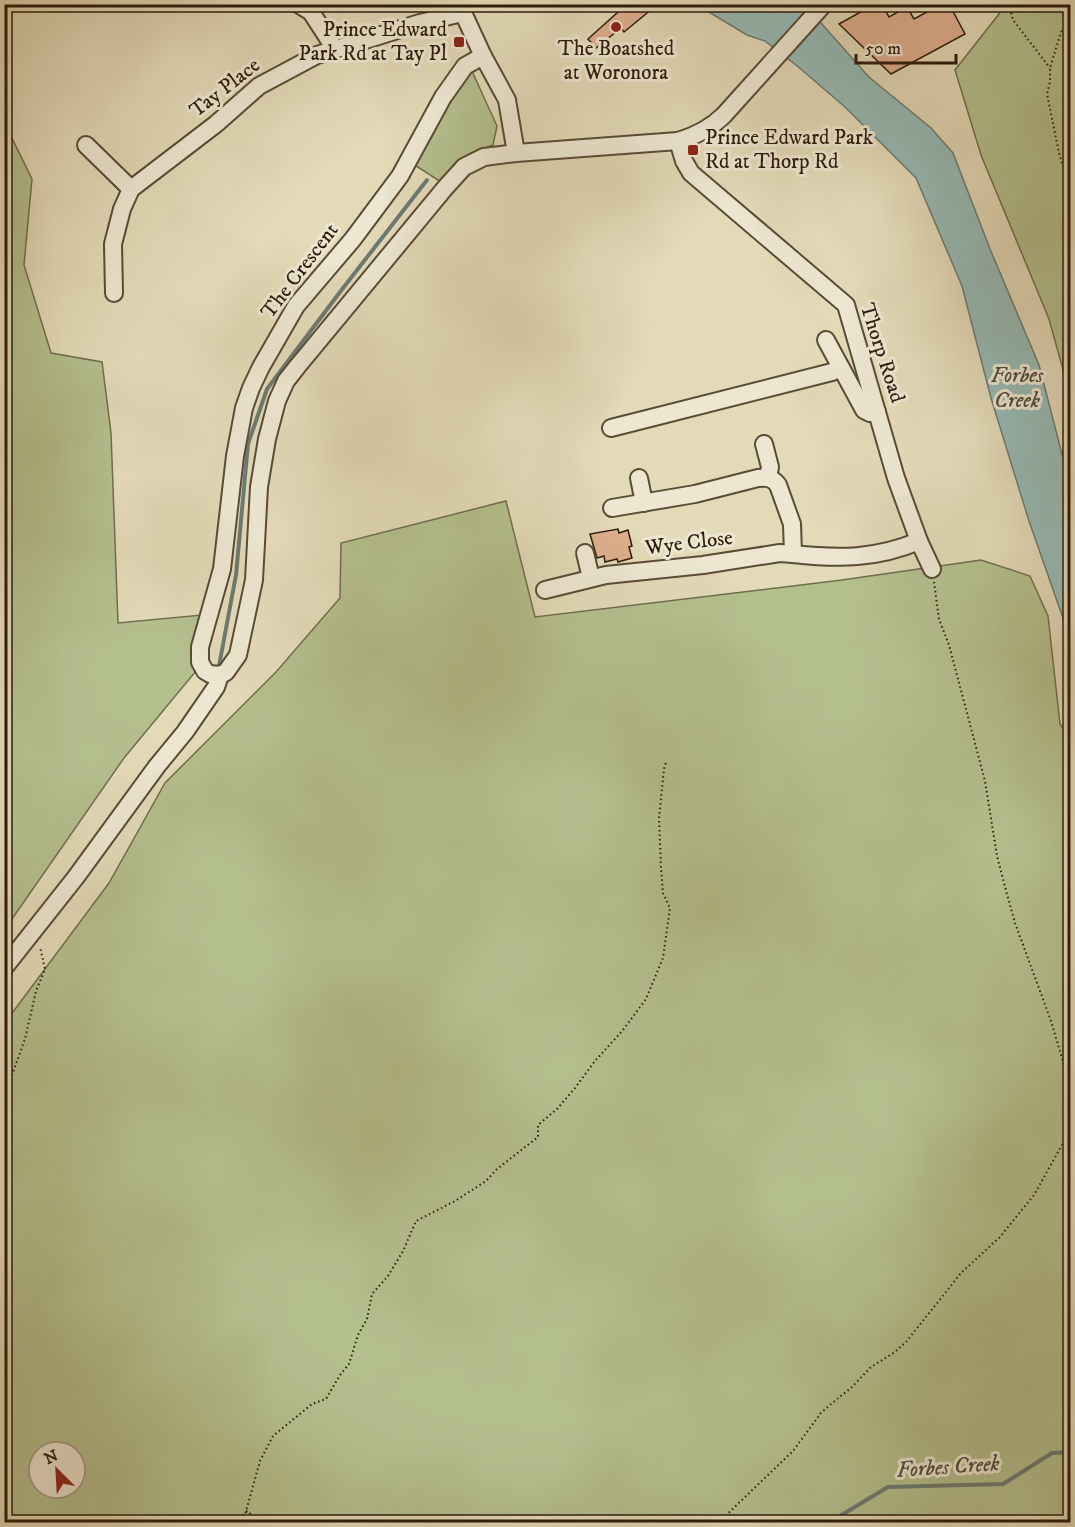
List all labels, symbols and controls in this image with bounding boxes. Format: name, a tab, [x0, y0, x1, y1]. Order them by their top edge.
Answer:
place label: Prince Edward Park Rd at Tay Pl	[298, 17, 448, 67]
marker: The Boatshed at Woronora	[609, 20, 623, 34]
scale bar	[856, 27, 956, 65]
marker: Prince Edward Park Rd at Tay Pl	[452, 35, 466, 49]
place label: The Boatshed at Woronora	[558, 36, 675, 86]
text: 50 m	[865, 38, 901, 60]
street label: Tay Place	[185, 52, 266, 124]
place label: Prince Edward Park Rd at Thorp Rd	[705, 125, 874, 175]
marker: Prince Edward Park Rd at Thorp Rd	[686, 143, 700, 157]
street label: The Crescent	[256, 218, 344, 324]
street label: Thorp Road	[854, 300, 910, 407]
water label: Forbes Creek	[991, 362, 1045, 414]
street label: Wye Close	[643, 525, 735, 561]
north arrow	[27, 1440, 87, 1500]
text: N	[41, 1445, 61, 1469]
water label: Forbes Creek	[895, 1450, 1001, 1484]

